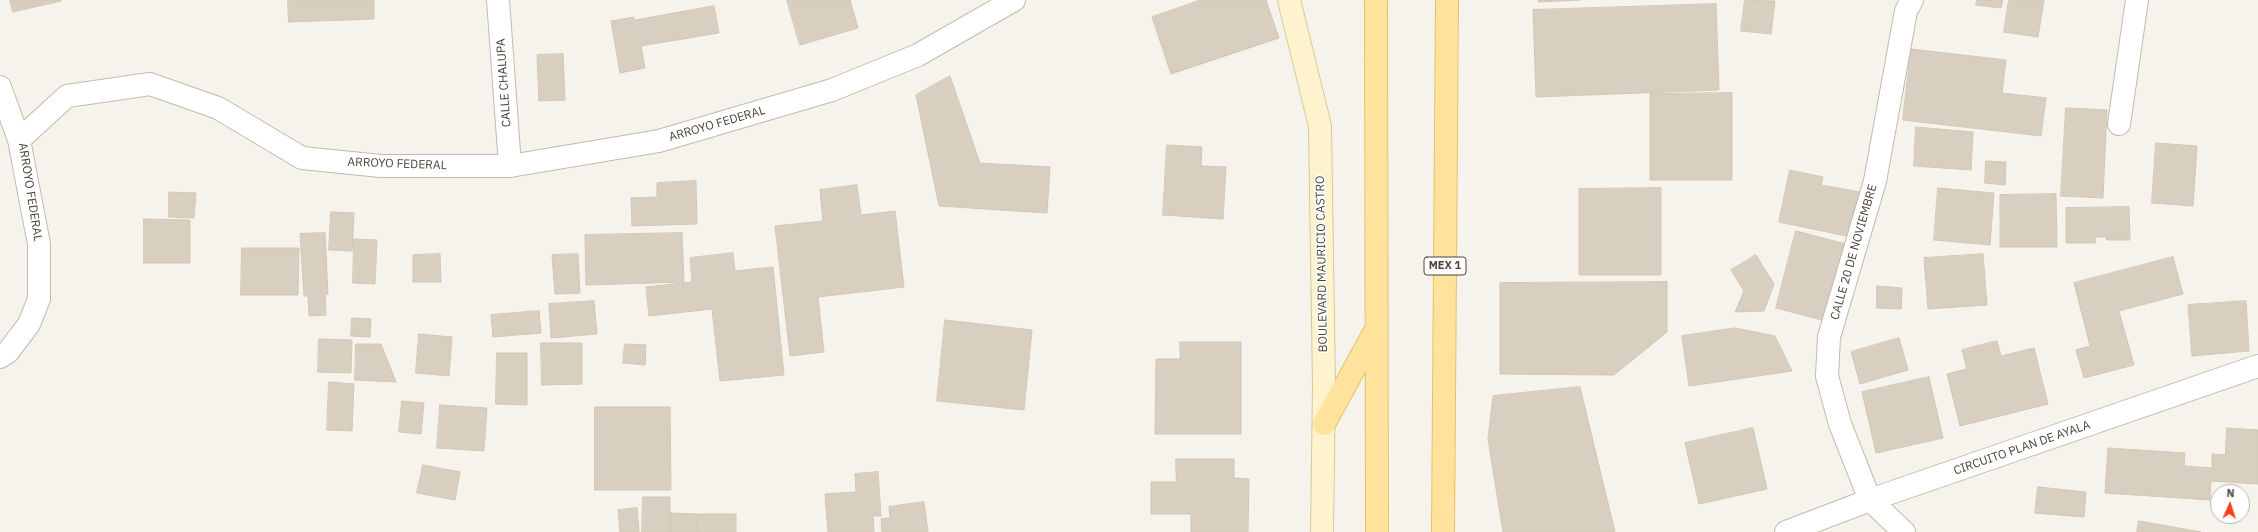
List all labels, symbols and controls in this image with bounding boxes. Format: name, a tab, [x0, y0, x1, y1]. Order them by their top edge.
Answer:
street label: CALLE CHALUPA	[494, 38, 514, 128]
street label: ARROYO FEDERAL	[667, 103, 767, 145]
street label: ARROYO FEDERAL	[15, 142, 45, 242]
street label: ARROYO FEDERAL	[347, 155, 447, 173]
street label: BOULEVARD MAURICIO CASTRO	[1313, 175, 1331, 353]
street label: CALLE 20 DE NOVIEMBRE	[1828, 183, 1880, 321]
road number: MEX 1	[1424, 257, 1466, 275]
street label: CIRCUITO PLAN DE AYALA	[1952, 418, 2092, 478]
north arrow	[2210, 484, 2250, 524]
text: N	[2226, 486, 2235, 500]

